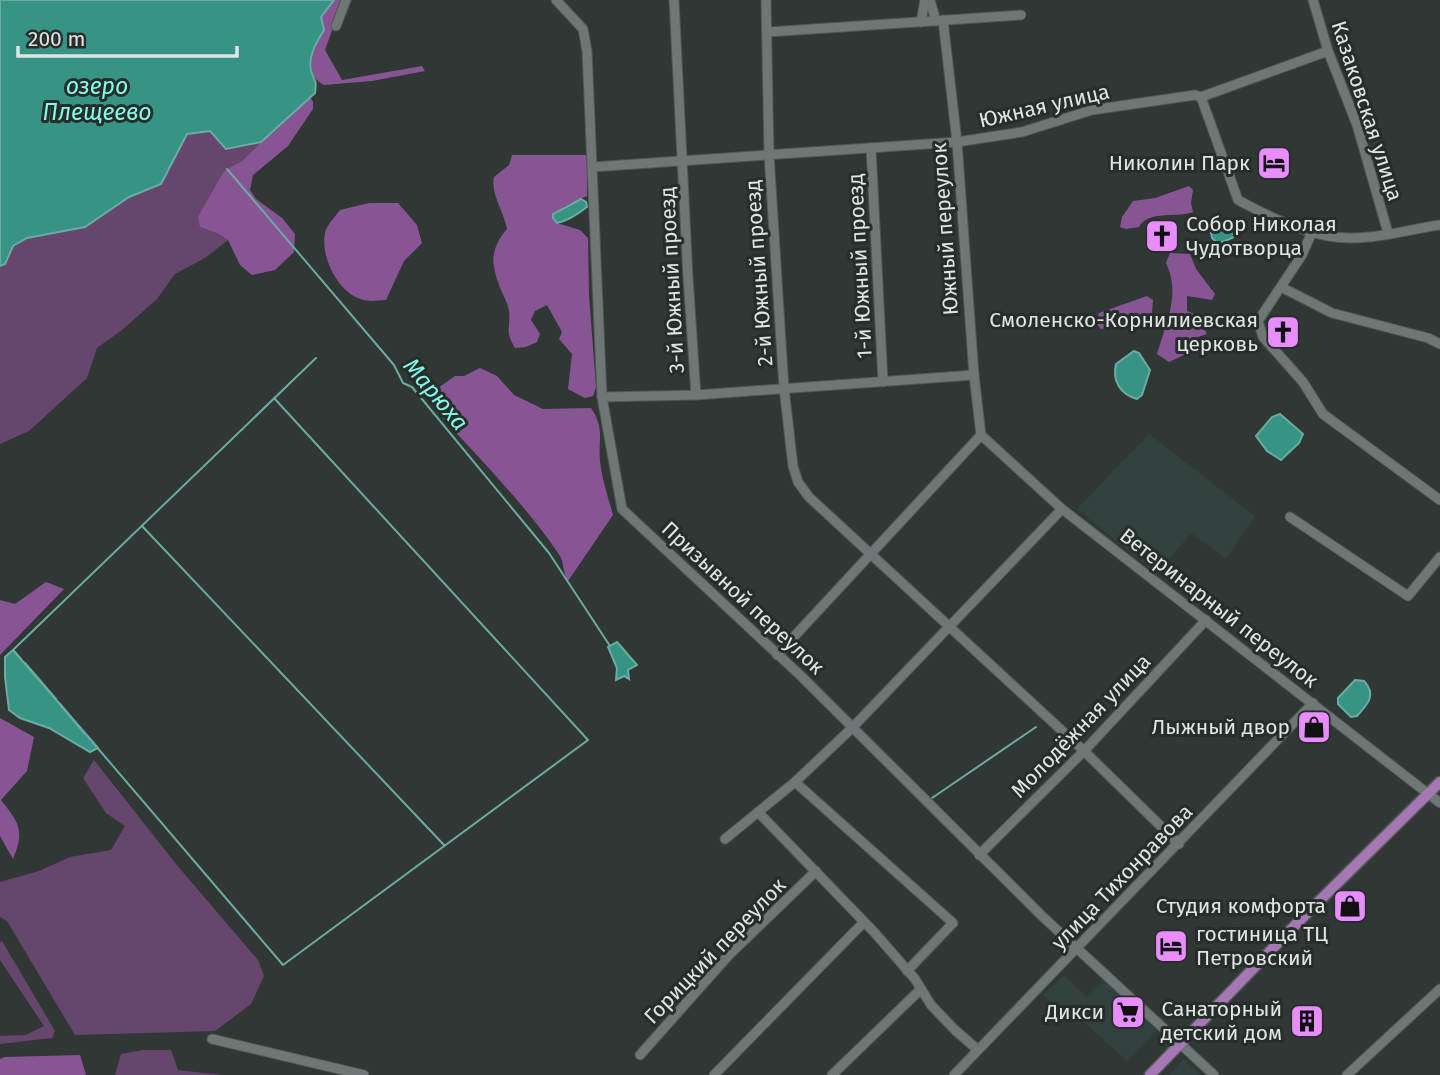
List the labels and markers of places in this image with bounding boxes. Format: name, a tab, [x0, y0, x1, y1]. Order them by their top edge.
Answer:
hotel icon: Николин Парк	[1255, 144, 1293, 182]
place label: Николин Парк	[1109, 150, 1250, 176]
place label: Собор Николая Чудотворца	[1186, 211, 1337, 261]
church icon: Собор Николая Чудотворца	[1143, 217, 1181, 255]
place label: Смоленско-Корнилиевская церковь	[989, 307, 1258, 357]
church icon: Смоленско-Корнилиевская церковь	[1264, 313, 1302, 351]
shop icon: Лыжный двор	[1295, 708, 1333, 746]
place label: Лыжный двор	[1151, 714, 1290, 740]
shop icon: Студия комфорта	[1331, 887, 1369, 925]
place label: Студия комфорта	[1156, 893, 1326, 919]
place label: гостиница ТЦ Петровский	[1196, 921, 1328, 971]
hotel icon: гостиница ТЦ Петровский	[1152, 927, 1190, 965]
supermarket icon: Дикси	[1109, 993, 1147, 1031]
place label: Санаторный детский дом	[1161, 996, 1282, 1046]
place label: Дикси	[1044, 999, 1104, 1025]
building icon: Санаторный детский дом	[1288, 1002, 1326, 1040]

